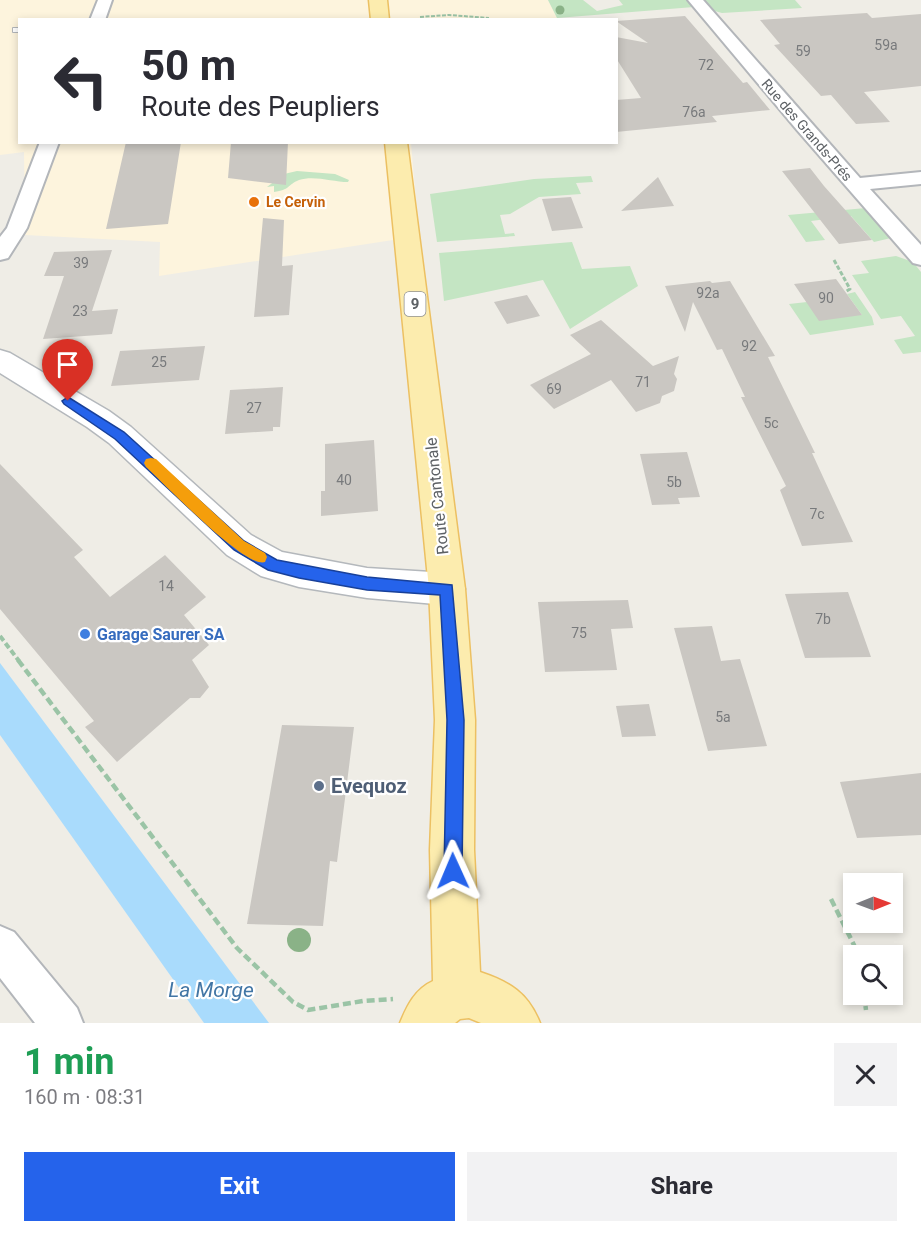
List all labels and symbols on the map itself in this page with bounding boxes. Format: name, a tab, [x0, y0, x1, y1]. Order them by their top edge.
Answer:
house number: 59a	[874, 37, 898, 53]
house number: 59	[795, 43, 811, 59]
house number: 72	[698, 57, 714, 73]
street label: Rue des Grands-Prés	[758, 76, 856, 184]
house number: 76a	[682, 104, 706, 120]
place label: Le Cervin	[266, 194, 325, 210]
marker: Le Cervin	[247, 195, 261, 209]
house number: 39	[73, 255, 89, 271]
house number: 92a	[696, 285, 720, 301]
house number: 90	[818, 290, 834, 306]
road number: 9	[404, 292, 426, 316]
house number: 23	[72, 303, 88, 319]
house number: 92	[741, 338, 757, 354]
pin	[42, 339, 93, 401]
house number: 25	[151, 354, 167, 370]
house number: 71	[635, 374, 651, 390]
house number: 69	[546, 381, 562, 397]
house number: 27	[246, 400, 262, 416]
house number: 5c	[763, 415, 779, 431]
street label: Route Cantonale	[421, 437, 453, 555]
house number: 40	[336, 472, 352, 488]
house number: 5b	[666, 474, 682, 490]
house number: 7c	[809, 506, 825, 522]
house number: 14	[158, 578, 174, 594]
house number: 7b	[815, 611, 831, 627]
place label: Garage Saurer SA	[97, 625, 225, 644]
house number: 75	[571, 625, 587, 641]
marker: Garage Saurer SA	[78, 627, 92, 641]
house number: 5a	[715, 709, 731, 725]
place label: Evequoz	[331, 774, 407, 798]
marker: Evequoz	[312, 779, 326, 793]
position arrow	[421, 839, 485, 903]
north arrow	[843, 873, 903, 933]
water label: La Morge	[168, 978, 254, 1002]

